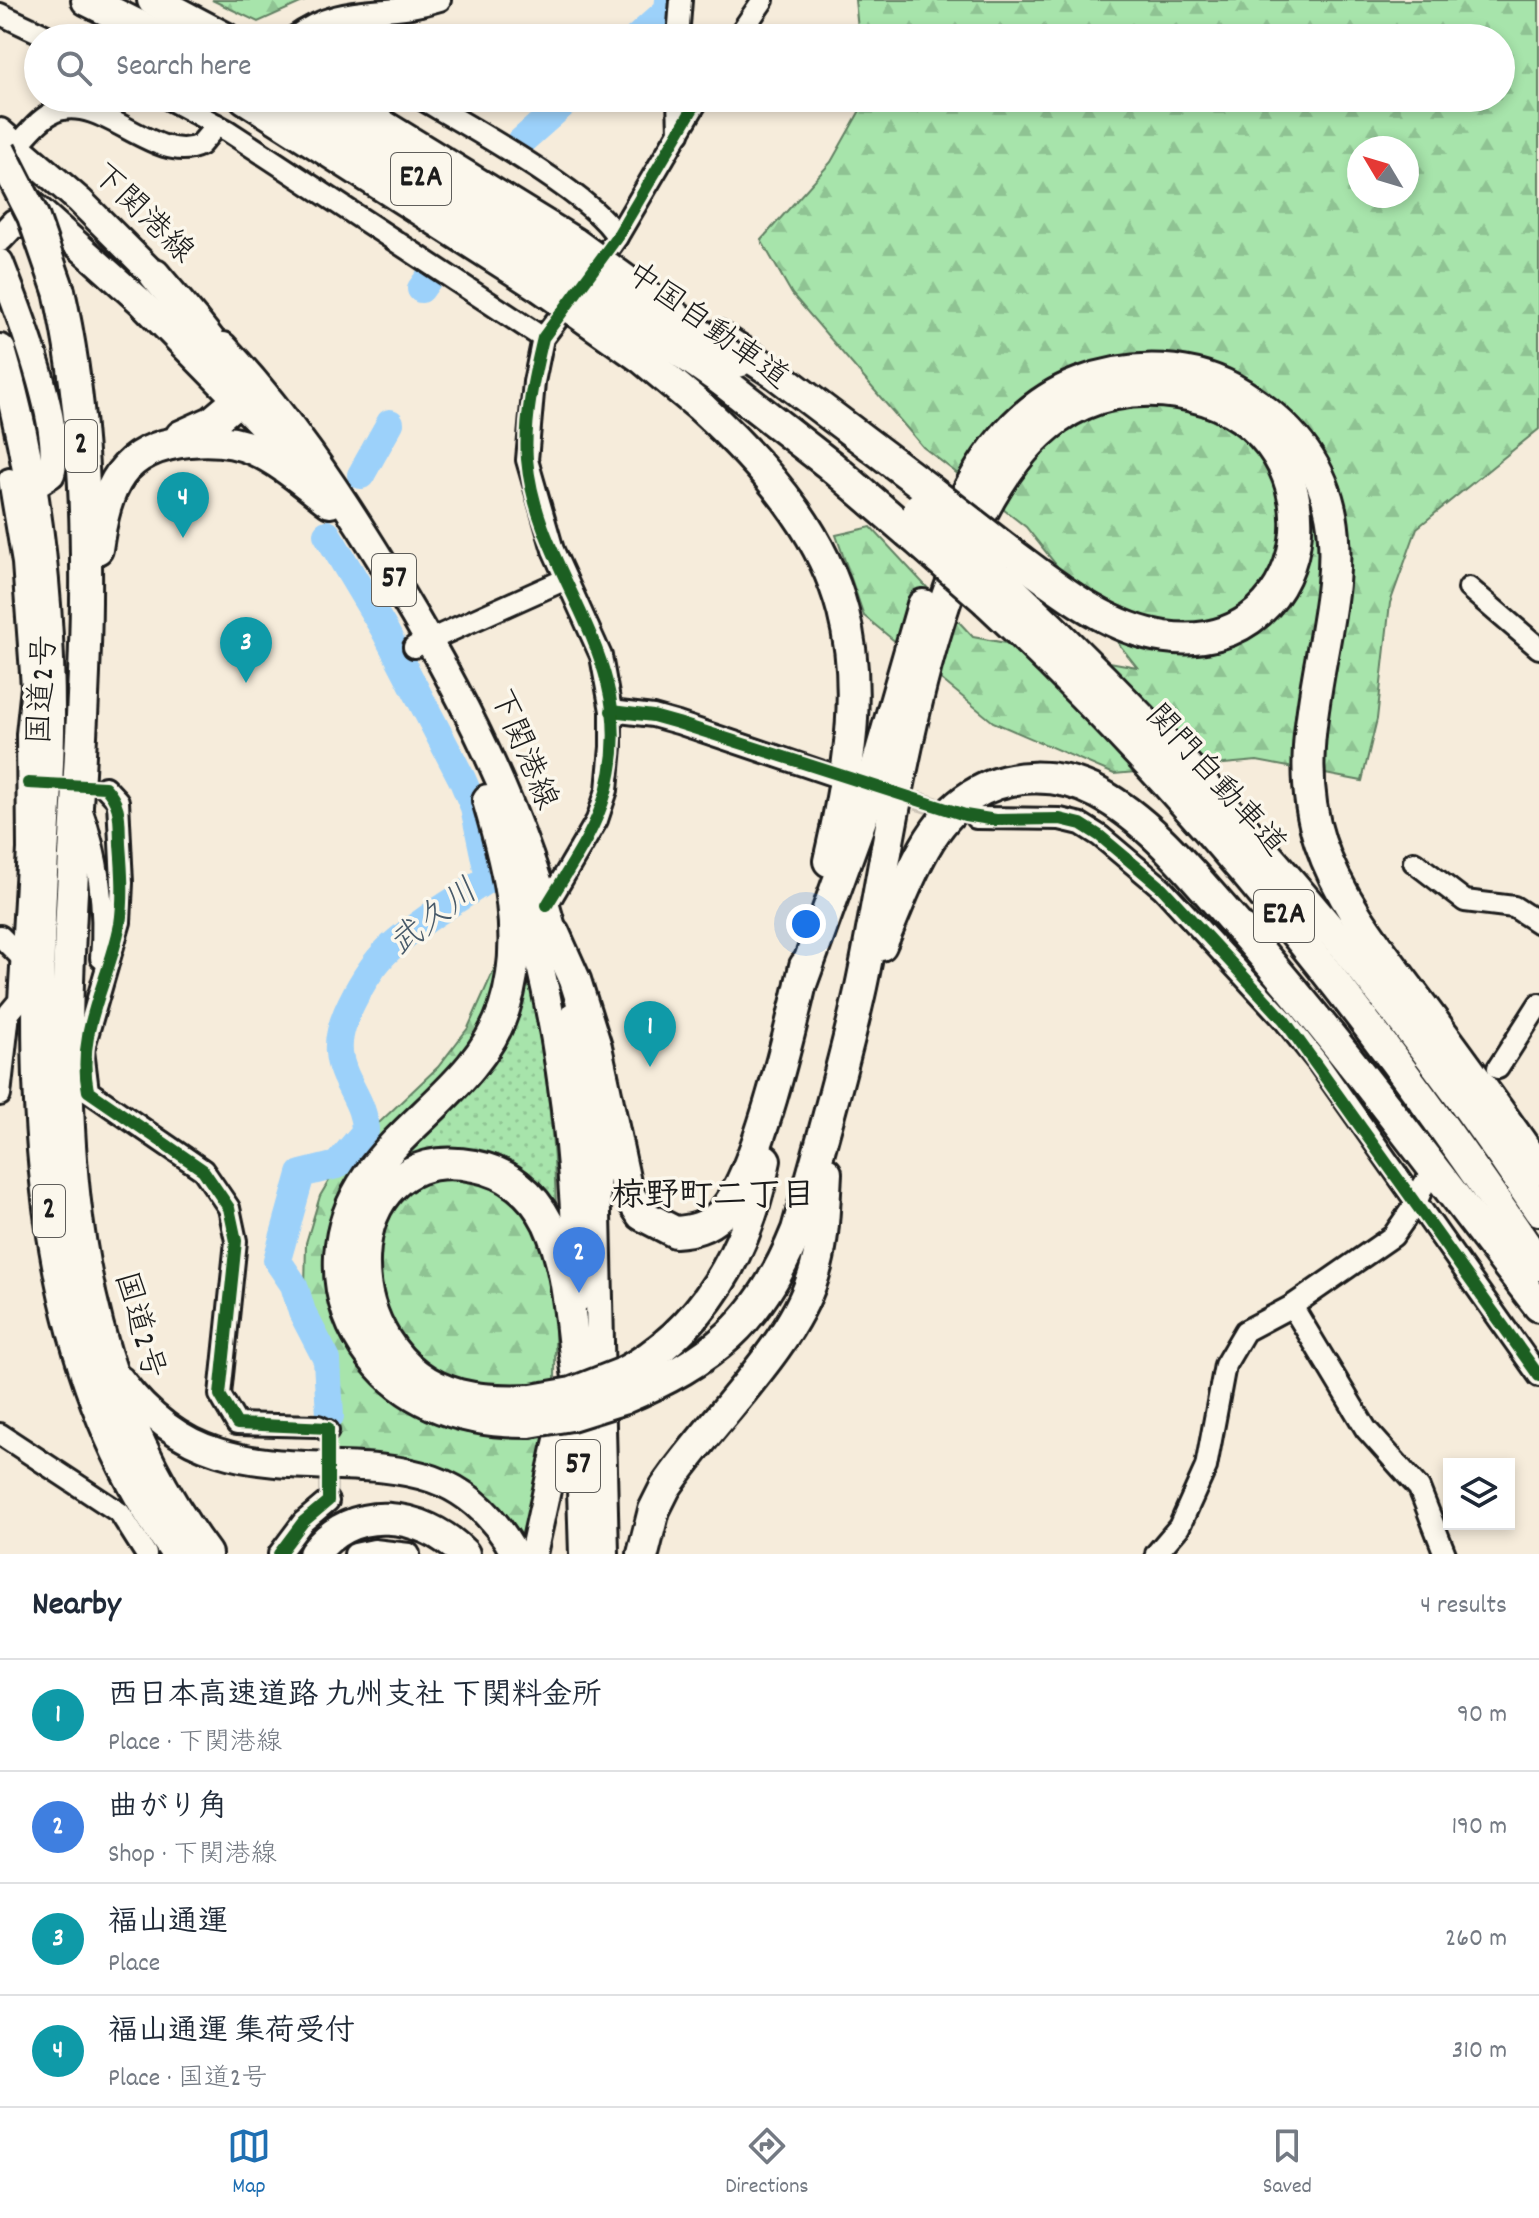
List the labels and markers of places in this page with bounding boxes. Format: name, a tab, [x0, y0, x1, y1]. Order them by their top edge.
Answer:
pin: 4	[157, 472, 209, 538]
pin: 3	[220, 617, 272, 683]
pin: 1	[624, 1001, 676, 1067]
pin: 2	[553, 1227, 605, 1293]

